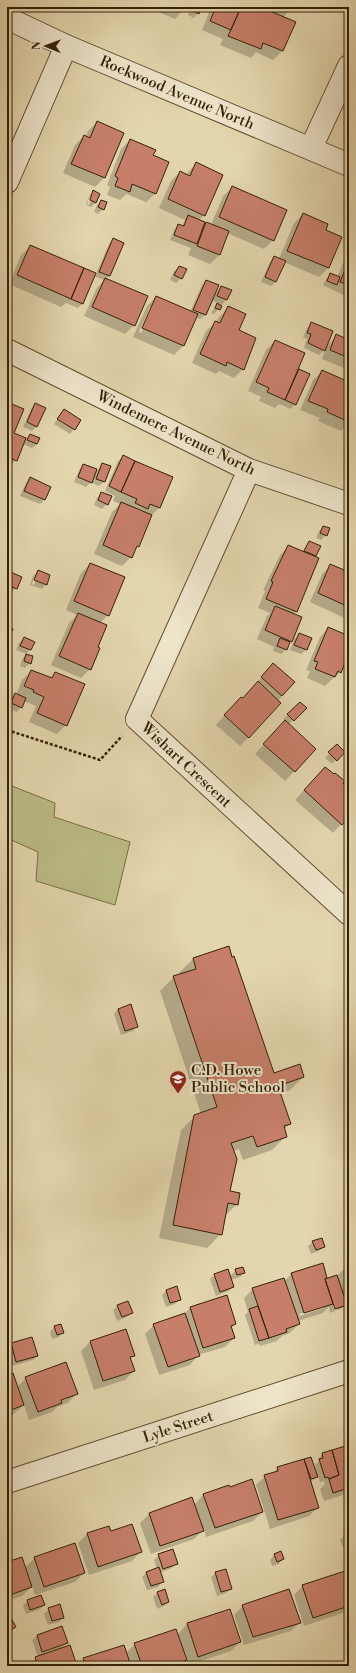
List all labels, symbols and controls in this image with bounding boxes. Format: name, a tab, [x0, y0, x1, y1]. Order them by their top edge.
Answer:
north arrow	[26, 26, 66, 66]
text: N	[30, 41, 44, 50]
street label: Rockwood Avenue North	[97, 52, 257, 134]
street label: Windemere Avenue North	[93, 386, 258, 480]
street label: Wishart Crescent	[136, 718, 236, 812]
place label: C.D. Howe Public School	[191, 1061, 285, 1097]
school or university icon: C.D. Howe Public School	[168, 1069, 188, 1094]
street label: Lyle Street	[140, 1407, 216, 1447]

